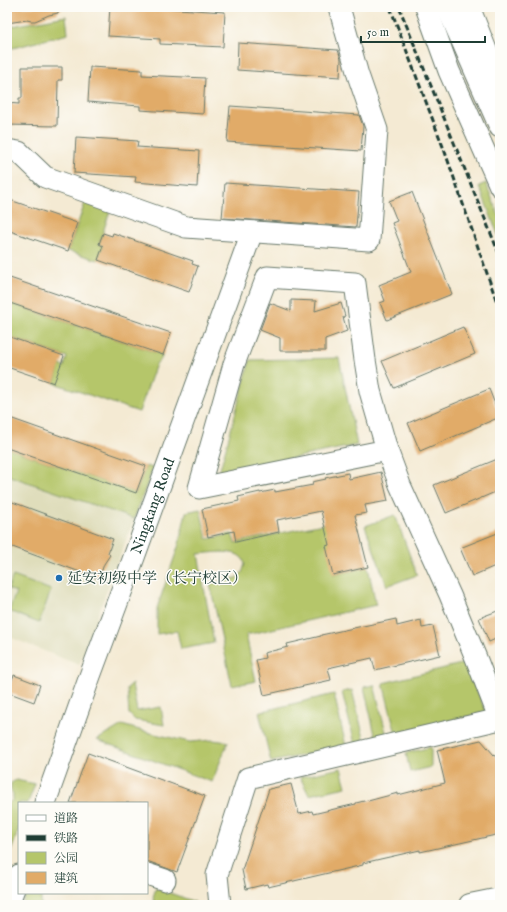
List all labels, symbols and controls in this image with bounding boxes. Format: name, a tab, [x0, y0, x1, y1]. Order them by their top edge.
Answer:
scale bar	[361, 18, 485, 44]
text: 50 m	[367, 25, 389, 40]
street label: Ningkang Road	[127, 454, 180, 557]
place label: 延安初级中学（长宁校区）	[67, 569, 247, 588]
marker: 延安初级中学（长宁校区）	[54, 573, 64, 583]
legend	[18, 802, 148, 894]
text: 道路	[54, 811, 78, 826]
text: 铁路	[54, 831, 78, 846]
text: 公园	[54, 851, 78, 866]
text: 建筑	[54, 871, 78, 886]

